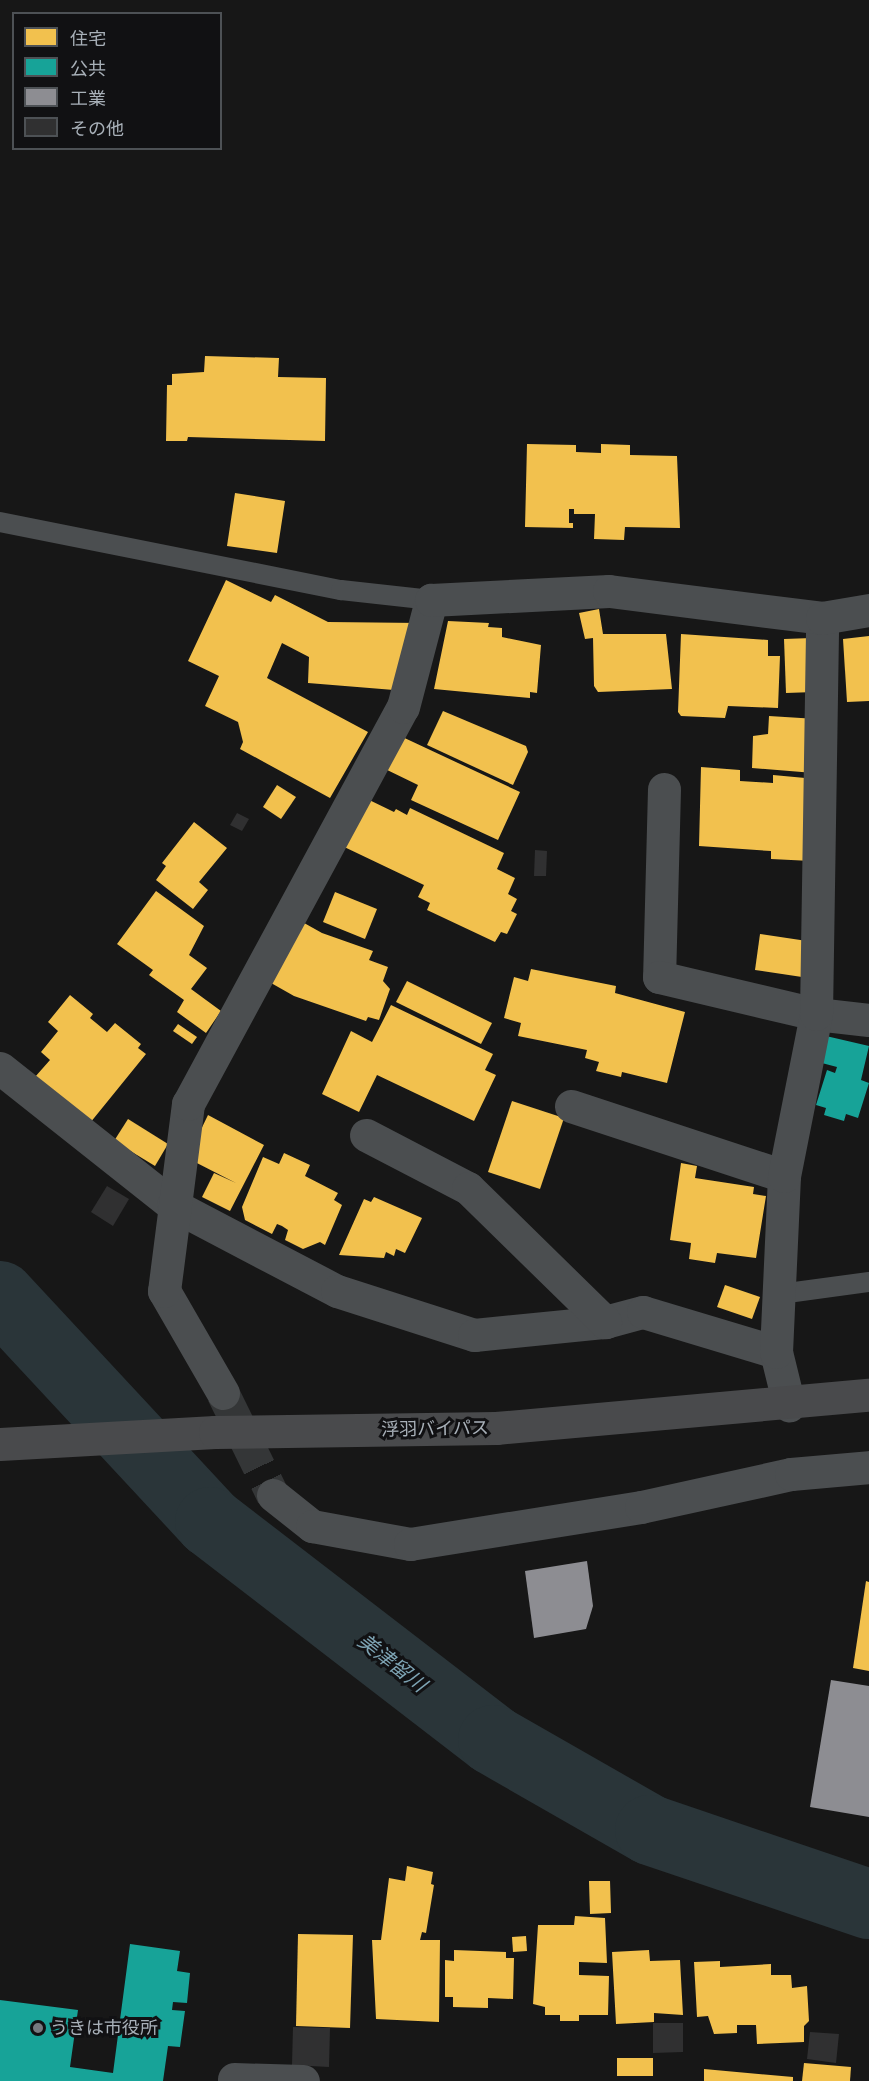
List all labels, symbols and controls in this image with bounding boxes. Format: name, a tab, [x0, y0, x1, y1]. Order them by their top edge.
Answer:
legend	[12, 12, 222, 150]
text: 住宅	[70, 28, 106, 50]
text: 公共	[70, 58, 106, 80]
text: 工業	[70, 88, 106, 110]
text: その他	[70, 118, 124, 140]
street label: 浮羽バイパス	[381, 1417, 489, 1441]
water label: 美津留川	[353, 1629, 431, 1697]
place label: うきは市役所	[50, 2017, 158, 2039]
marker: うきは市役所	[31, 2021, 45, 2035]

